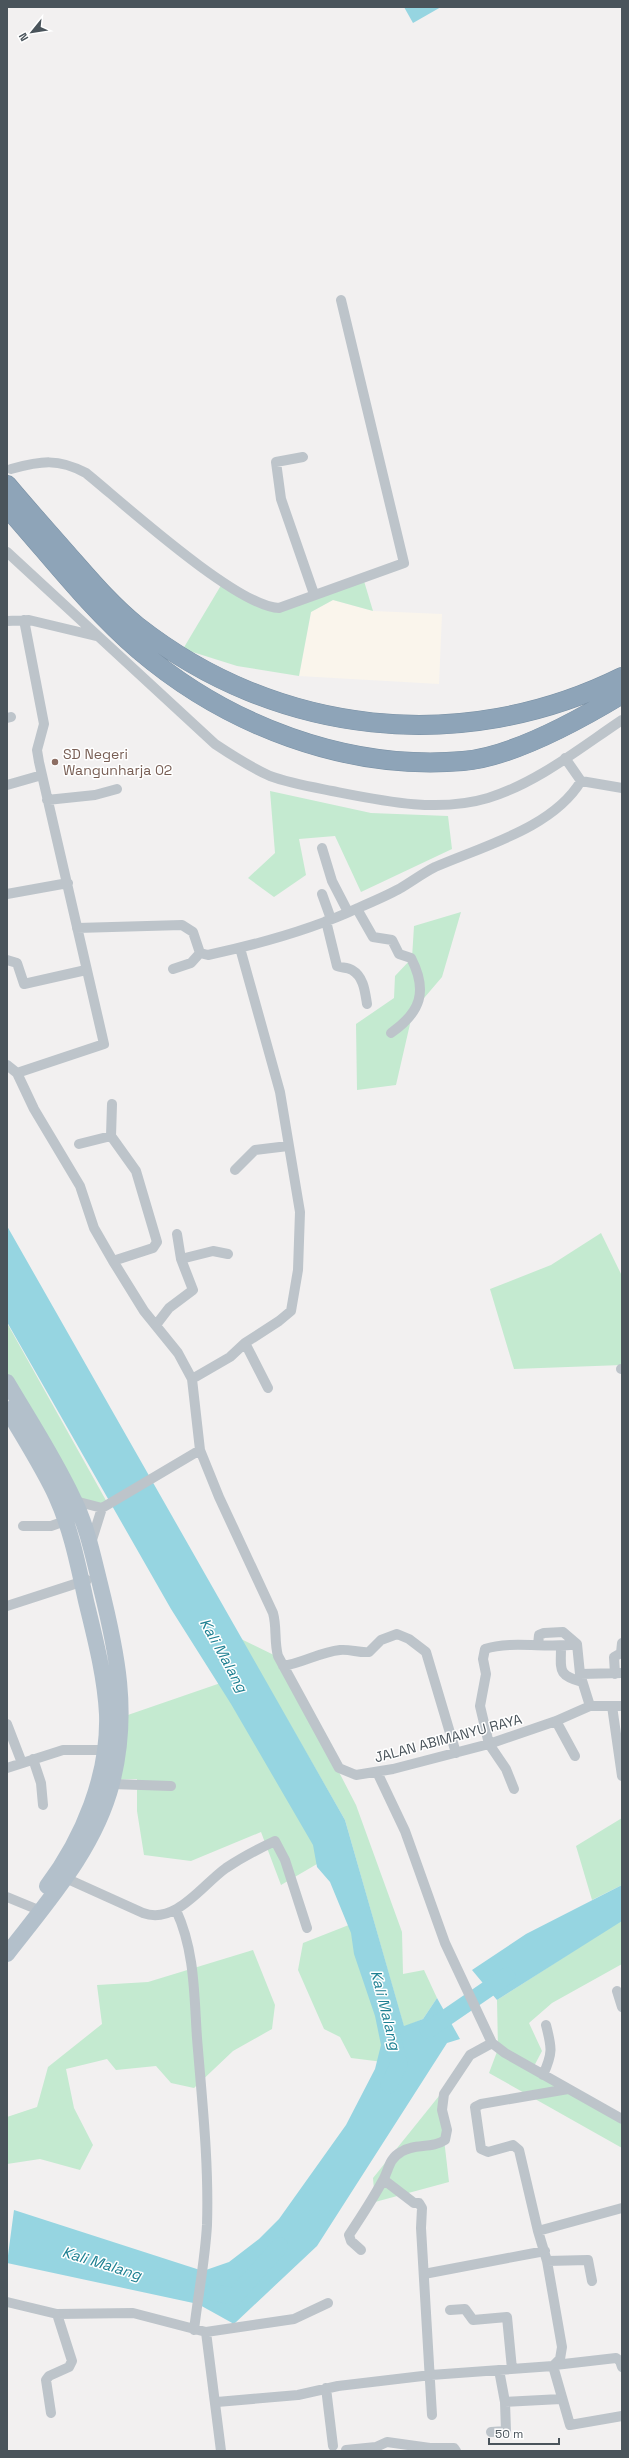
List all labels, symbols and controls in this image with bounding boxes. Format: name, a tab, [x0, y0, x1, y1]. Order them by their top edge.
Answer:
north arrow	[12, 12, 52, 52]
text: N	[15, 30, 31, 44]
place label: SD Negeri Wangunharja 02	[63, 745, 172, 779]
marker: SD Negeri Wangunharja 02	[50, 757, 60, 767]
water label: Kali Malang	[196, 1615, 253, 1697]
street label: JALAN ABIMANYU RAYA	[372, 1710, 524, 1766]
water label: Kali Malang	[367, 1968, 405, 2053]
water label: Kali Malang	[60, 2242, 145, 2284]
scale bar	[489, 2420, 559, 2446]
text: 50 m	[495, 2426, 523, 2442]

